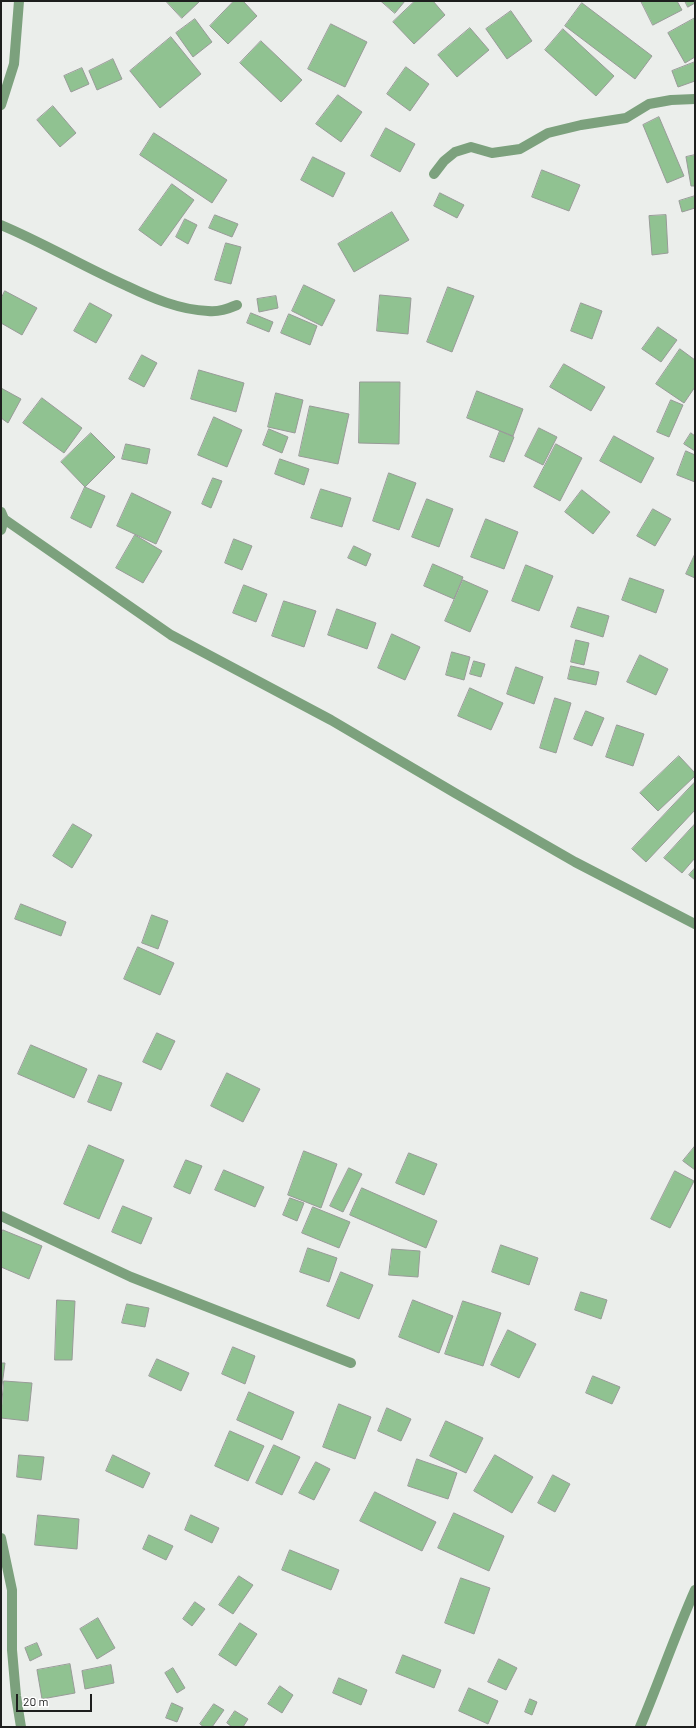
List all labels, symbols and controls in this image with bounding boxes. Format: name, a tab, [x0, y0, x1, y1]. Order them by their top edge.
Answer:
scale bar	[18, 1686, 94, 1712]
text: 20 m	[23, 1694, 49, 1708]

